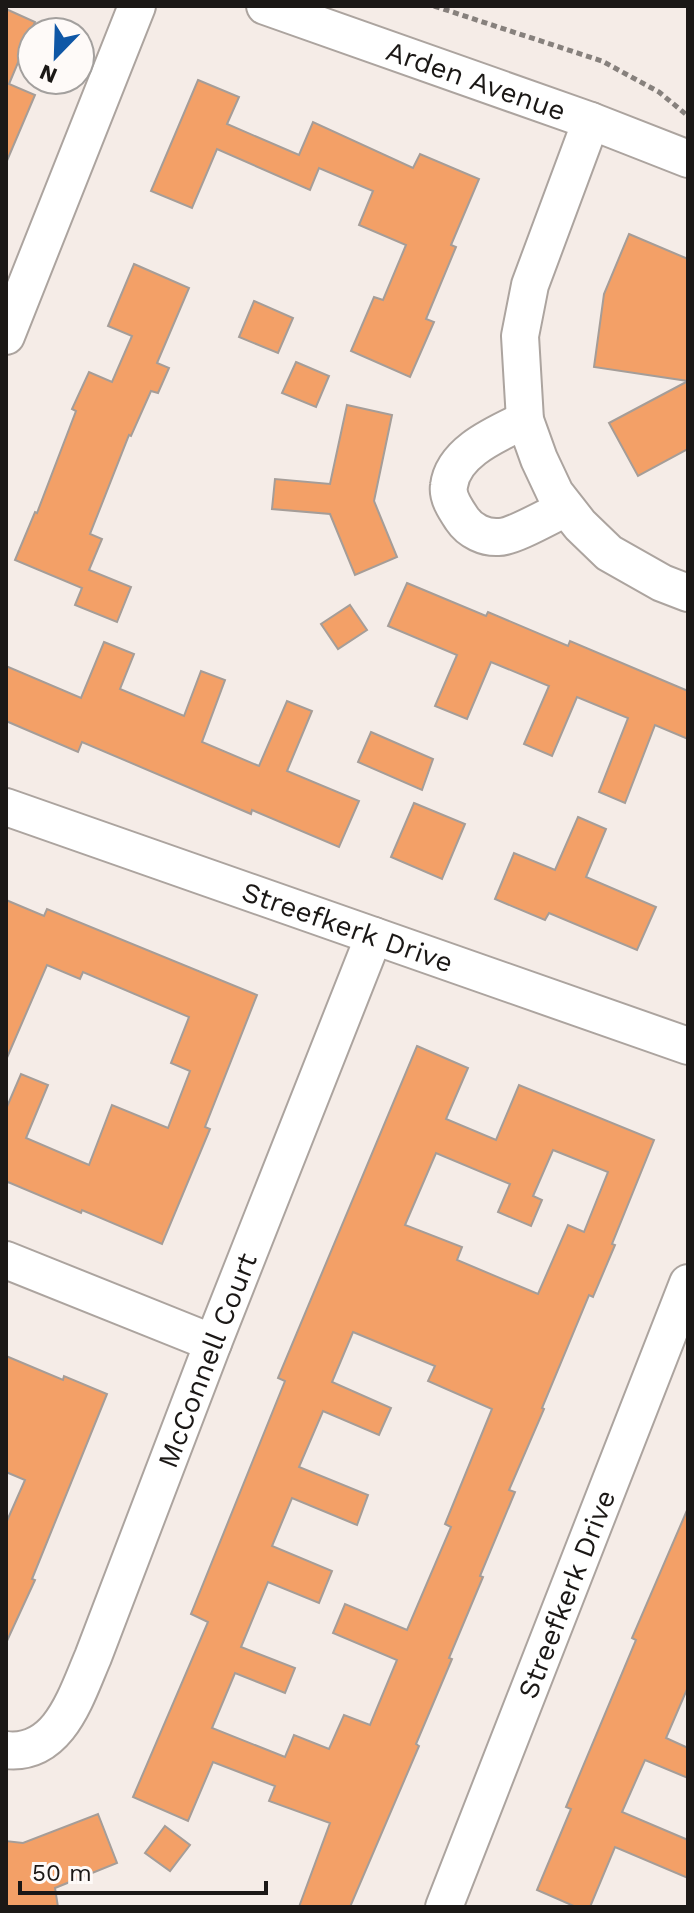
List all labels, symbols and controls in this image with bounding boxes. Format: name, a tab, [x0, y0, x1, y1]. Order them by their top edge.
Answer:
north arrow	[16, 16, 96, 96]
street label: Arden Avenue	[382, 34, 570, 128]
text: N	[36, 59, 61, 89]
street label: Streefkerk Drive	[238, 875, 457, 979]
street label: McConnell Court	[151, 1248, 264, 1472]
street label: Streefkerk Drive	[511, 1485, 622, 1703]
scale bar	[20, 1845, 266, 1895]
text: 50 m	[32, 1859, 92, 1887]

